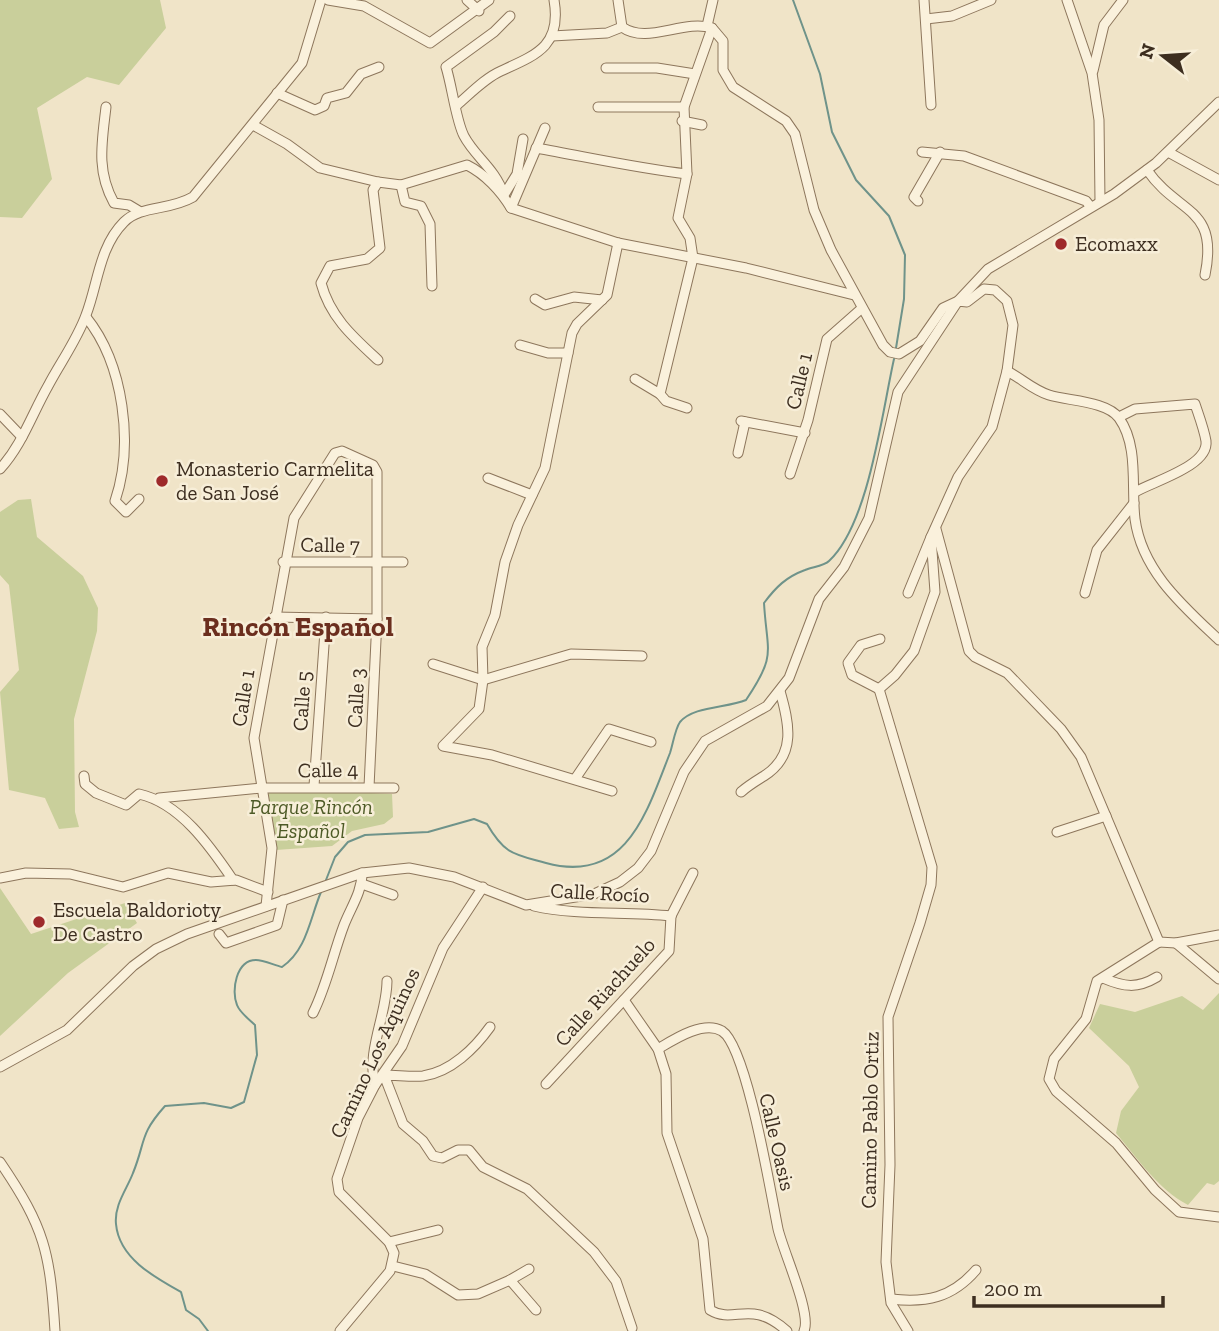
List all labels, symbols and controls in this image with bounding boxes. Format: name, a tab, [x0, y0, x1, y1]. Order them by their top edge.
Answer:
north arrow	[1128, 21, 1198, 91]
text: N	[1134, 41, 1160, 61]
place label: Ecomaxx	[1075, 231, 1158, 256]
marker: Ecomaxx	[1053, 236, 1069, 252]
street label: Calle 1	[780, 350, 817, 412]
place label: Monasterio Carmelita de San José	[176, 456, 374, 505]
marker: Monasterio Carmelita de San José	[154, 473, 170, 489]
street label: Calle 7	[300, 531, 360, 558]
district label: Rincón Español	[202, 610, 394, 643]
street label: Calle 3	[341, 667, 370, 728]
street label: Calle 1	[226, 668, 259, 728]
street label: Calle 5	[287, 670, 316, 732]
street label: Calle 4	[297, 756, 359, 783]
park label: Parque Rincón Español	[249, 794, 373, 843]
street label: Calle Rocío	[550, 877, 650, 908]
place label: Escuela Baldorioty De Castro	[53, 897, 221, 946]
marker: Escuela Baldorioty De Castro	[31, 914, 47, 930]
street label: Calle Riachuelo	[549, 932, 660, 1051]
street label: Camino Los Aquinos	[324, 964, 425, 1142]
street label: Camino Pablo Ortiz	[855, 1031, 884, 1209]
street label: Calle Oasis	[754, 1091, 801, 1193]
scale bar	[974, 1264, 1163, 1308]
text: 200 m	[984, 1276, 1042, 1301]

